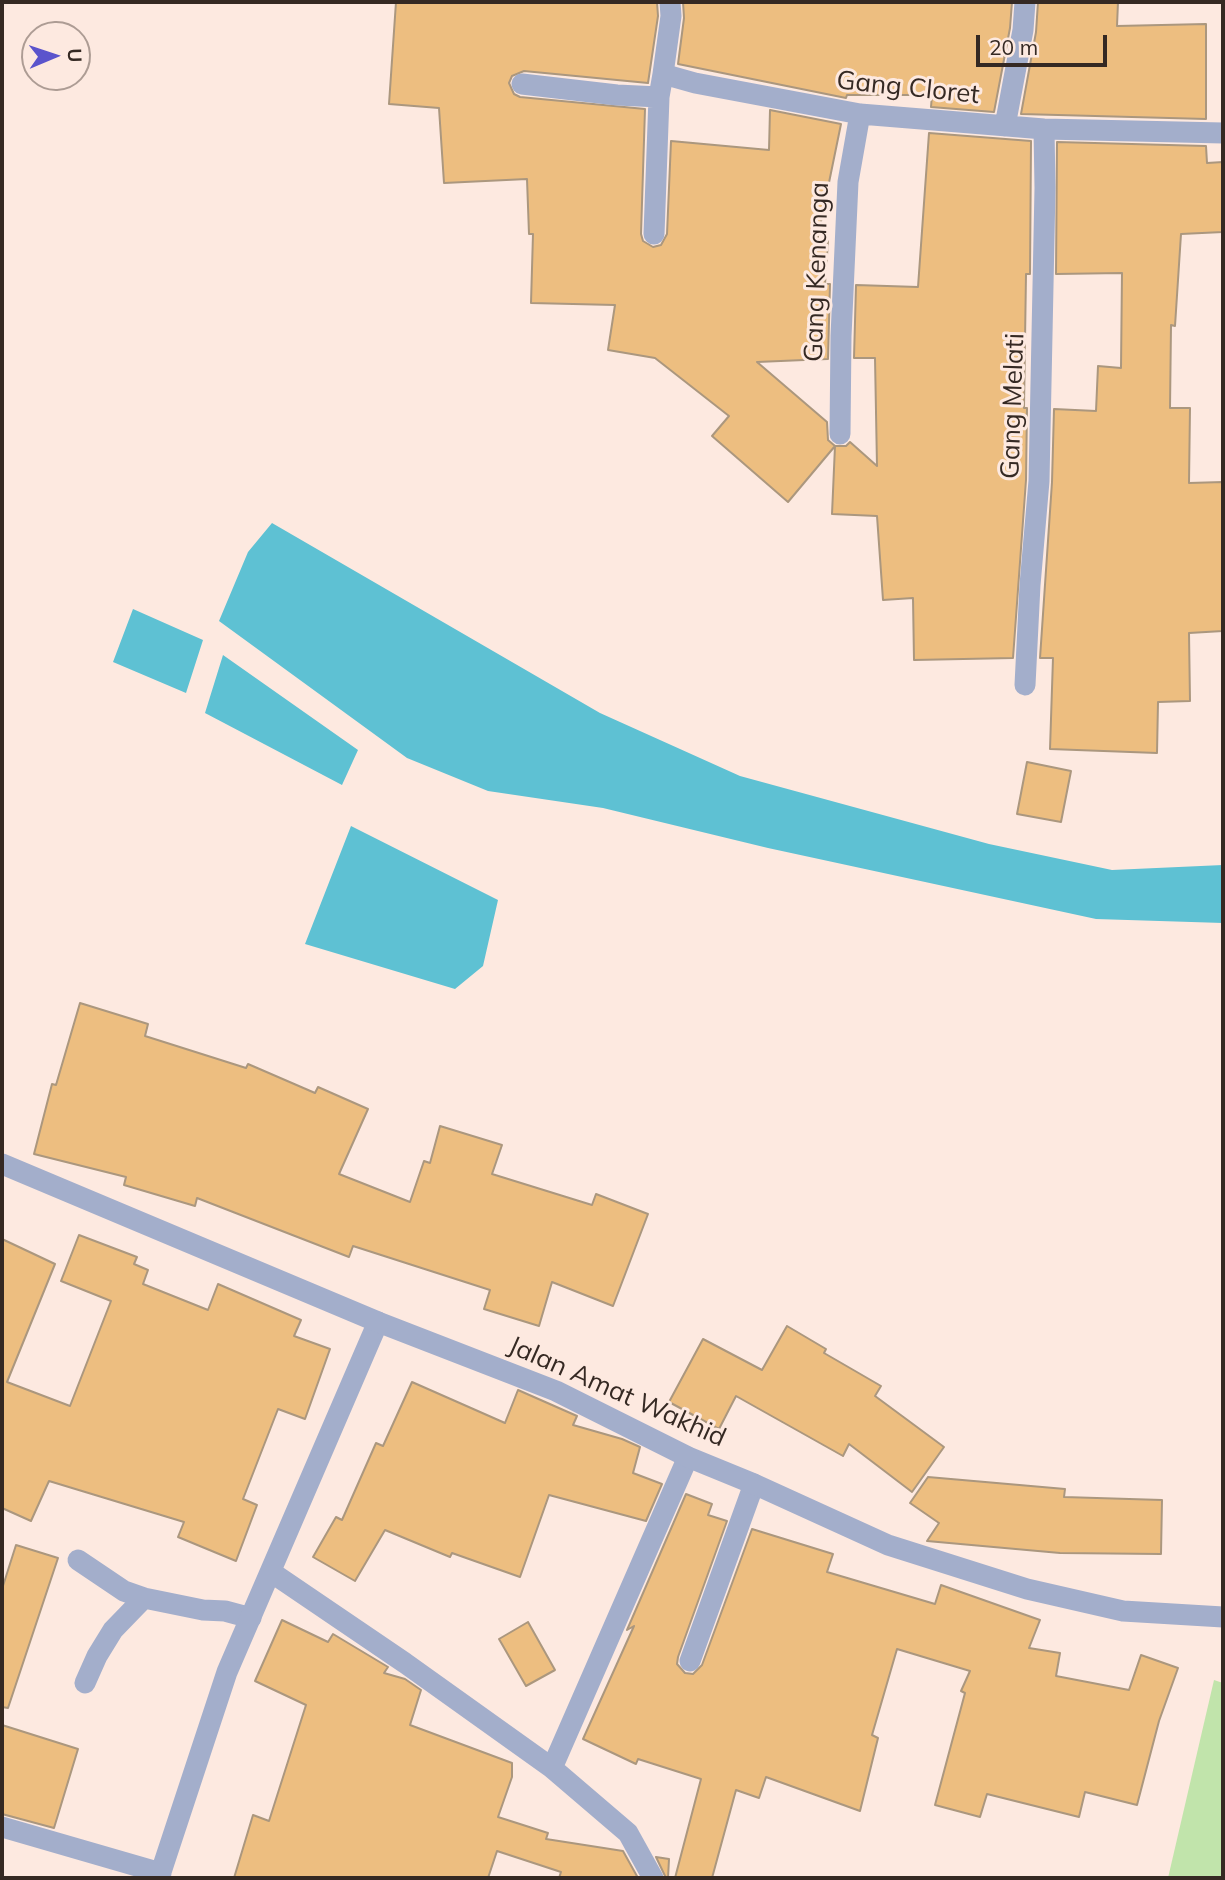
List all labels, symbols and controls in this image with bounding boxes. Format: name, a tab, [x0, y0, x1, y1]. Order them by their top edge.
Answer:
north arrow	[21, 21, 91, 91]
scale bar	[980, 21, 1111, 65]
text: 20 m	[989, 34, 1038, 60]
text: U	[63, 48, 87, 63]
street label: Gang Cloret	[835, 65, 981, 111]
street label: Gang Kenanga	[798, 182, 836, 362]
street label: Gang Melati	[995, 333, 1031, 479]
street label: Jalan Amat Wakhid	[503, 1330, 731, 1454]

